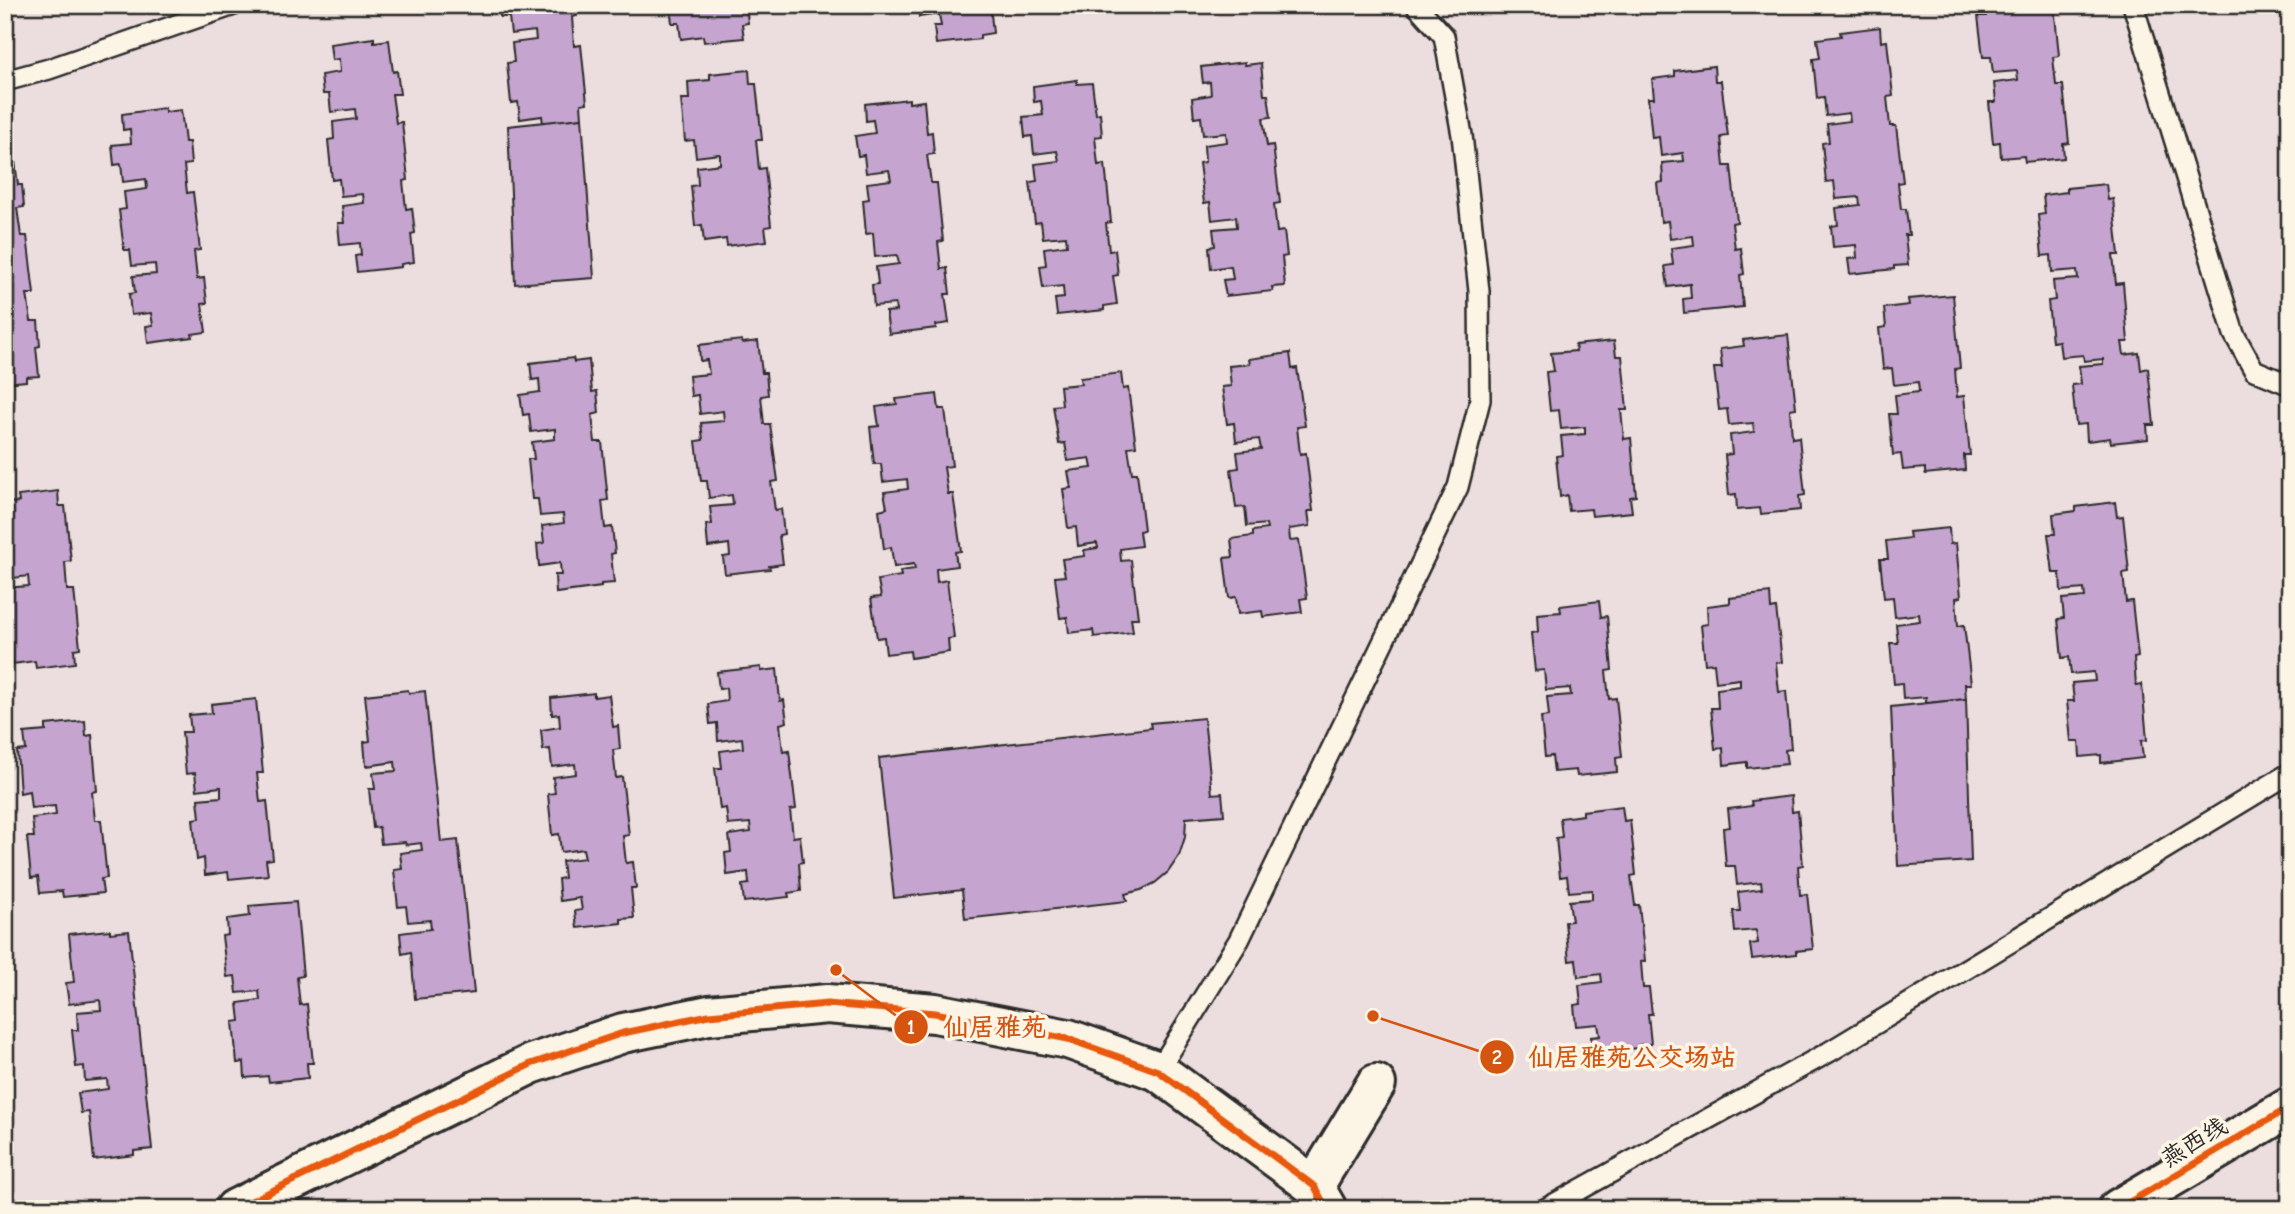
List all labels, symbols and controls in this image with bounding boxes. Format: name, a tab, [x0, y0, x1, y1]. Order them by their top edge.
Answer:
callout: 仙居雅苑	[894, 1004, 1061, 1051]
text: 仙居雅苑	[943, 1013, 1047, 1043]
text: 1	[907, 1015, 915, 1039]
callout: 仙居雅苑公交场站	[1479, 1033, 1750, 1080]
text: 仙居雅苑公交场站	[1528, 1043, 1736, 1073]
text: 2	[1492, 1045, 1502, 1069]
street label: 燕西线	[2156, 1111, 2232, 1173]

